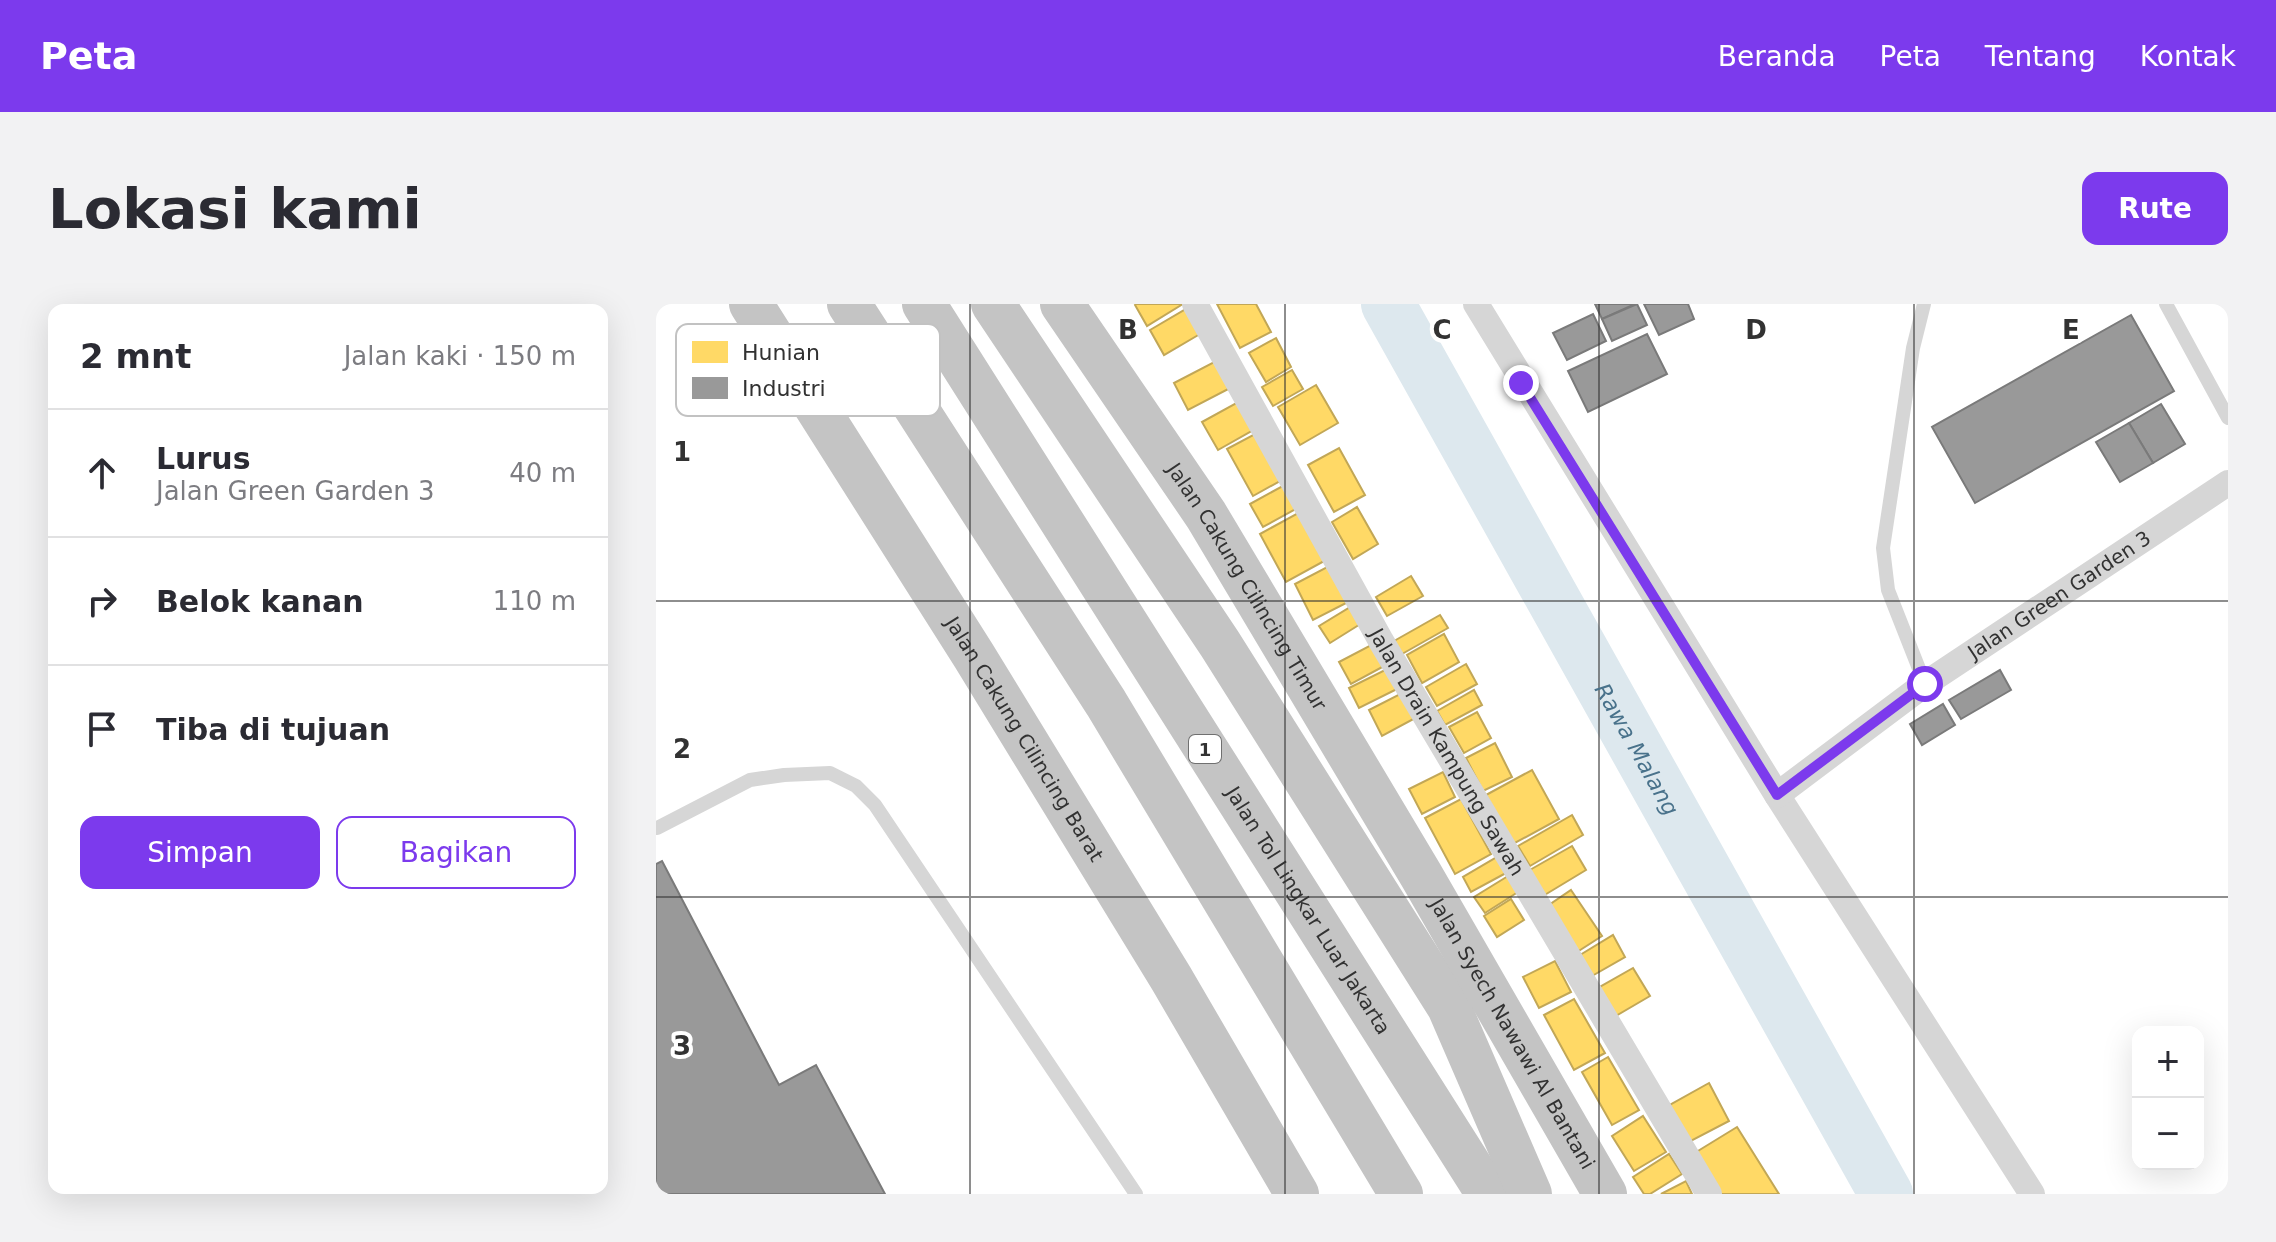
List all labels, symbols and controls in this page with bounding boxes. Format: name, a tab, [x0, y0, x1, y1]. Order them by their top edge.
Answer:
text: Peta	[40, 34, 137, 78]
text: Beranda	[1718, 40, 1836, 73]
text: Peta	[1880, 40, 1941, 73]
text: Tentang	[1985, 40, 2096, 73]
text: Kontak	[2140, 40, 2236, 73]
button: Rute	[2082, 172, 2228, 245]
text: Lokasi kami	[48, 176, 422, 241]
text: B	[1118, 315, 1138, 345]
text: C	[1432, 315, 1452, 345]
text: D	[1745, 315, 1767, 345]
text: E	[2062, 315, 2080, 345]
legend	[676, 324, 940, 416]
text: 2 mnt	[80, 336, 191, 376]
text: Hunian	[742, 340, 820, 365]
text: Jalan kaki · 150 m	[344, 341, 576, 371]
route end	[1503, 365, 1539, 401]
text: Industri	[742, 376, 826, 401]
text: 1	[673, 437, 691, 467]
text: Lurus	[156, 441, 250, 476]
icon: ahead	[80, 451, 124, 495]
street label: Jalan Cakung Cilincing Timur	[1161, 457, 1332, 715]
text: 40 m	[509, 458, 576, 488]
text: Jalan Green Garden 3	[156, 476, 435, 506]
street label: Jalan Green Garden 3	[1962, 526, 2155, 665]
icon: right	[80, 579, 124, 623]
text: Belok kanan	[156, 584, 364, 619]
text: 110 m	[493, 586, 576, 616]
street label: Jalan Cakung Cilincing Barat	[939, 611, 1109, 866]
street label: Jalan Drain Kampung Sawah	[1363, 622, 1529, 880]
route start	[1907, 666, 1943, 702]
water label: Rawa Malang	[1590, 679, 1684, 819]
icon: arrive	[80, 707, 124, 751]
text: Tiba di tujuan	[156, 712, 390, 747]
text: 2	[673, 734, 691, 764]
road number: 1	[1189, 735, 1221, 763]
street label: Jalan Tol Lingkar Luar Jakarta	[1220, 780, 1396, 1039]
button: Simpan	[80, 816, 320, 889]
button: Bagikan	[336, 816, 576, 889]
street label: Jalan Syech Nawawi Al Bantani	[1424, 892, 1600, 1173]
map controls	[2132, 1026, 2204, 1170]
button: +	[2132, 1026, 2204, 1098]
text: 3	[673, 1031, 691, 1061]
button: −	[2132, 1098, 2204, 1170]

